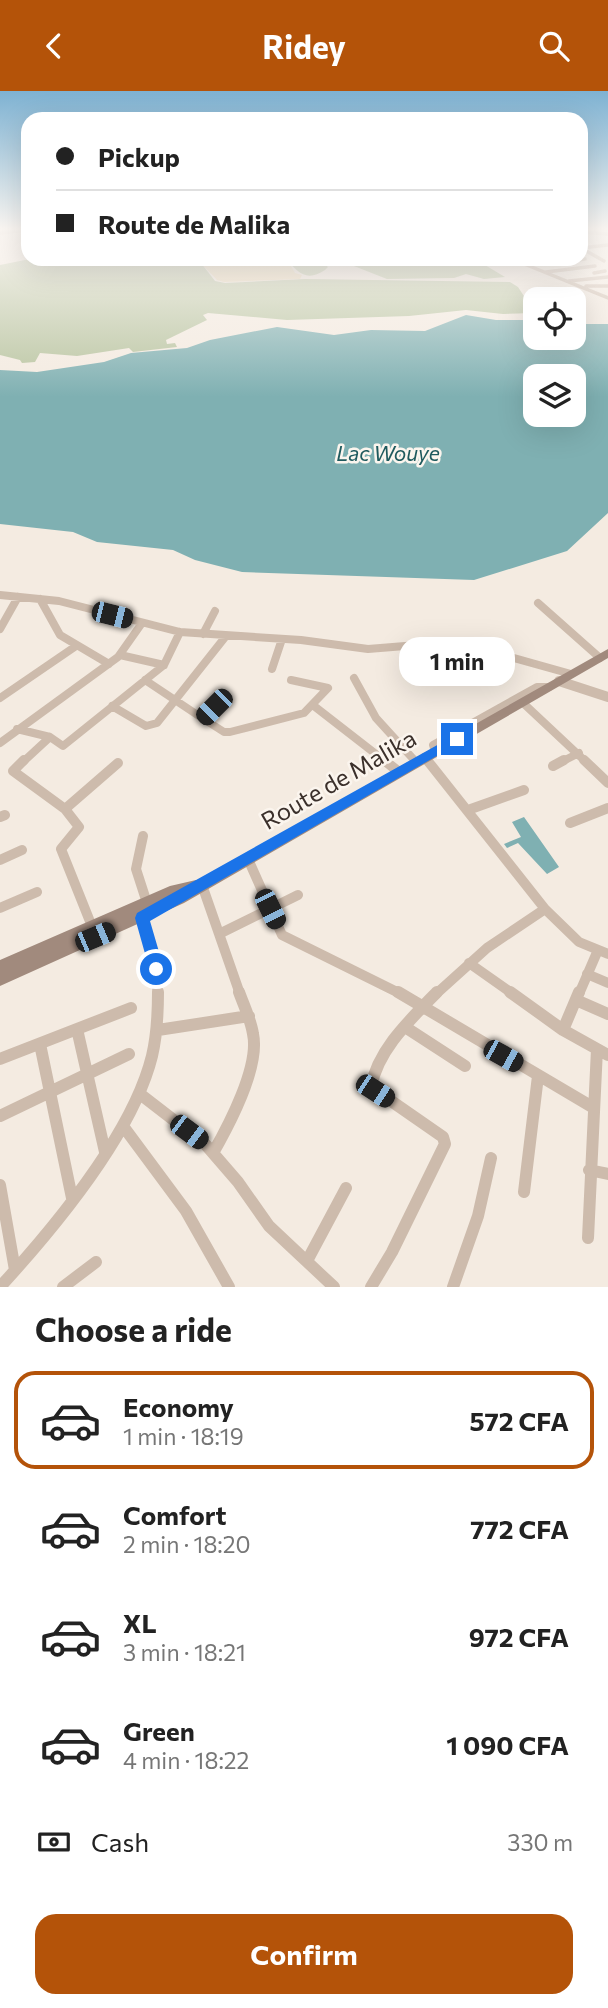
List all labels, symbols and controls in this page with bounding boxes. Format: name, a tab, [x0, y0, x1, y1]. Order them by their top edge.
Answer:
text: Ridey	[262, 26, 346, 66]
icon: back	[35, 27, 73, 65]
icon: search	[535, 27, 573, 65]
text: Pickup	[98, 141, 180, 172]
text: Route de Malika	[98, 208, 290, 239]
map controls	[523, 287, 586, 427]
button: locate	[523, 287, 586, 350]
button: layers	[523, 364, 586, 427]
water label: Lac Wouye	[336, 440, 440, 465]
car	[90, 600, 135, 630]
callout: 1 min	[399, 637, 515, 687]
text: 1 min	[430, 647, 484, 675]
car	[192, 685, 237, 729]
street label: Route de Malika	[256, 723, 421, 835]
route end	[441, 723, 473, 755]
car	[252, 886, 289, 932]
car	[72, 919, 119, 955]
route start	[140, 953, 172, 985]
car	[480, 1037, 527, 1075]
car	[352, 1071, 399, 1111]
car	[166, 1111, 213, 1153]
text: Choose a ride	[35, 1309, 232, 1349]
icon: car	[39, 1389, 102, 1452]
text: Economy	[123, 1391, 234, 1422]
text: 572 CFA	[469, 1405, 569, 1436]
text: 1 min · 18:19	[123, 1422, 244, 1450]
icon: car	[39, 1497, 102, 1560]
text: Comfort	[123, 1499, 226, 1530]
text: 772 CFA	[470, 1513, 569, 1544]
text: 2 min · 18:20	[123, 1530, 250, 1558]
icon: car	[39, 1605, 102, 1668]
text: XL	[123, 1607, 157, 1638]
text: 972 CFA	[469, 1621, 569, 1652]
text: 3 min · 18:21	[123, 1638, 246, 1666]
icon: car	[39, 1713, 102, 1776]
text: Green	[123, 1715, 195, 1746]
text: 1 090 CFA	[446, 1729, 569, 1760]
text: 4 min · 18:22	[123, 1746, 249, 1774]
icon: cash	[35, 1823, 73, 1861]
text: Cash	[91, 1826, 149, 1857]
text: 330 m	[507, 1828, 573, 1856]
button: Confirm	[35, 1914, 573, 1994]

